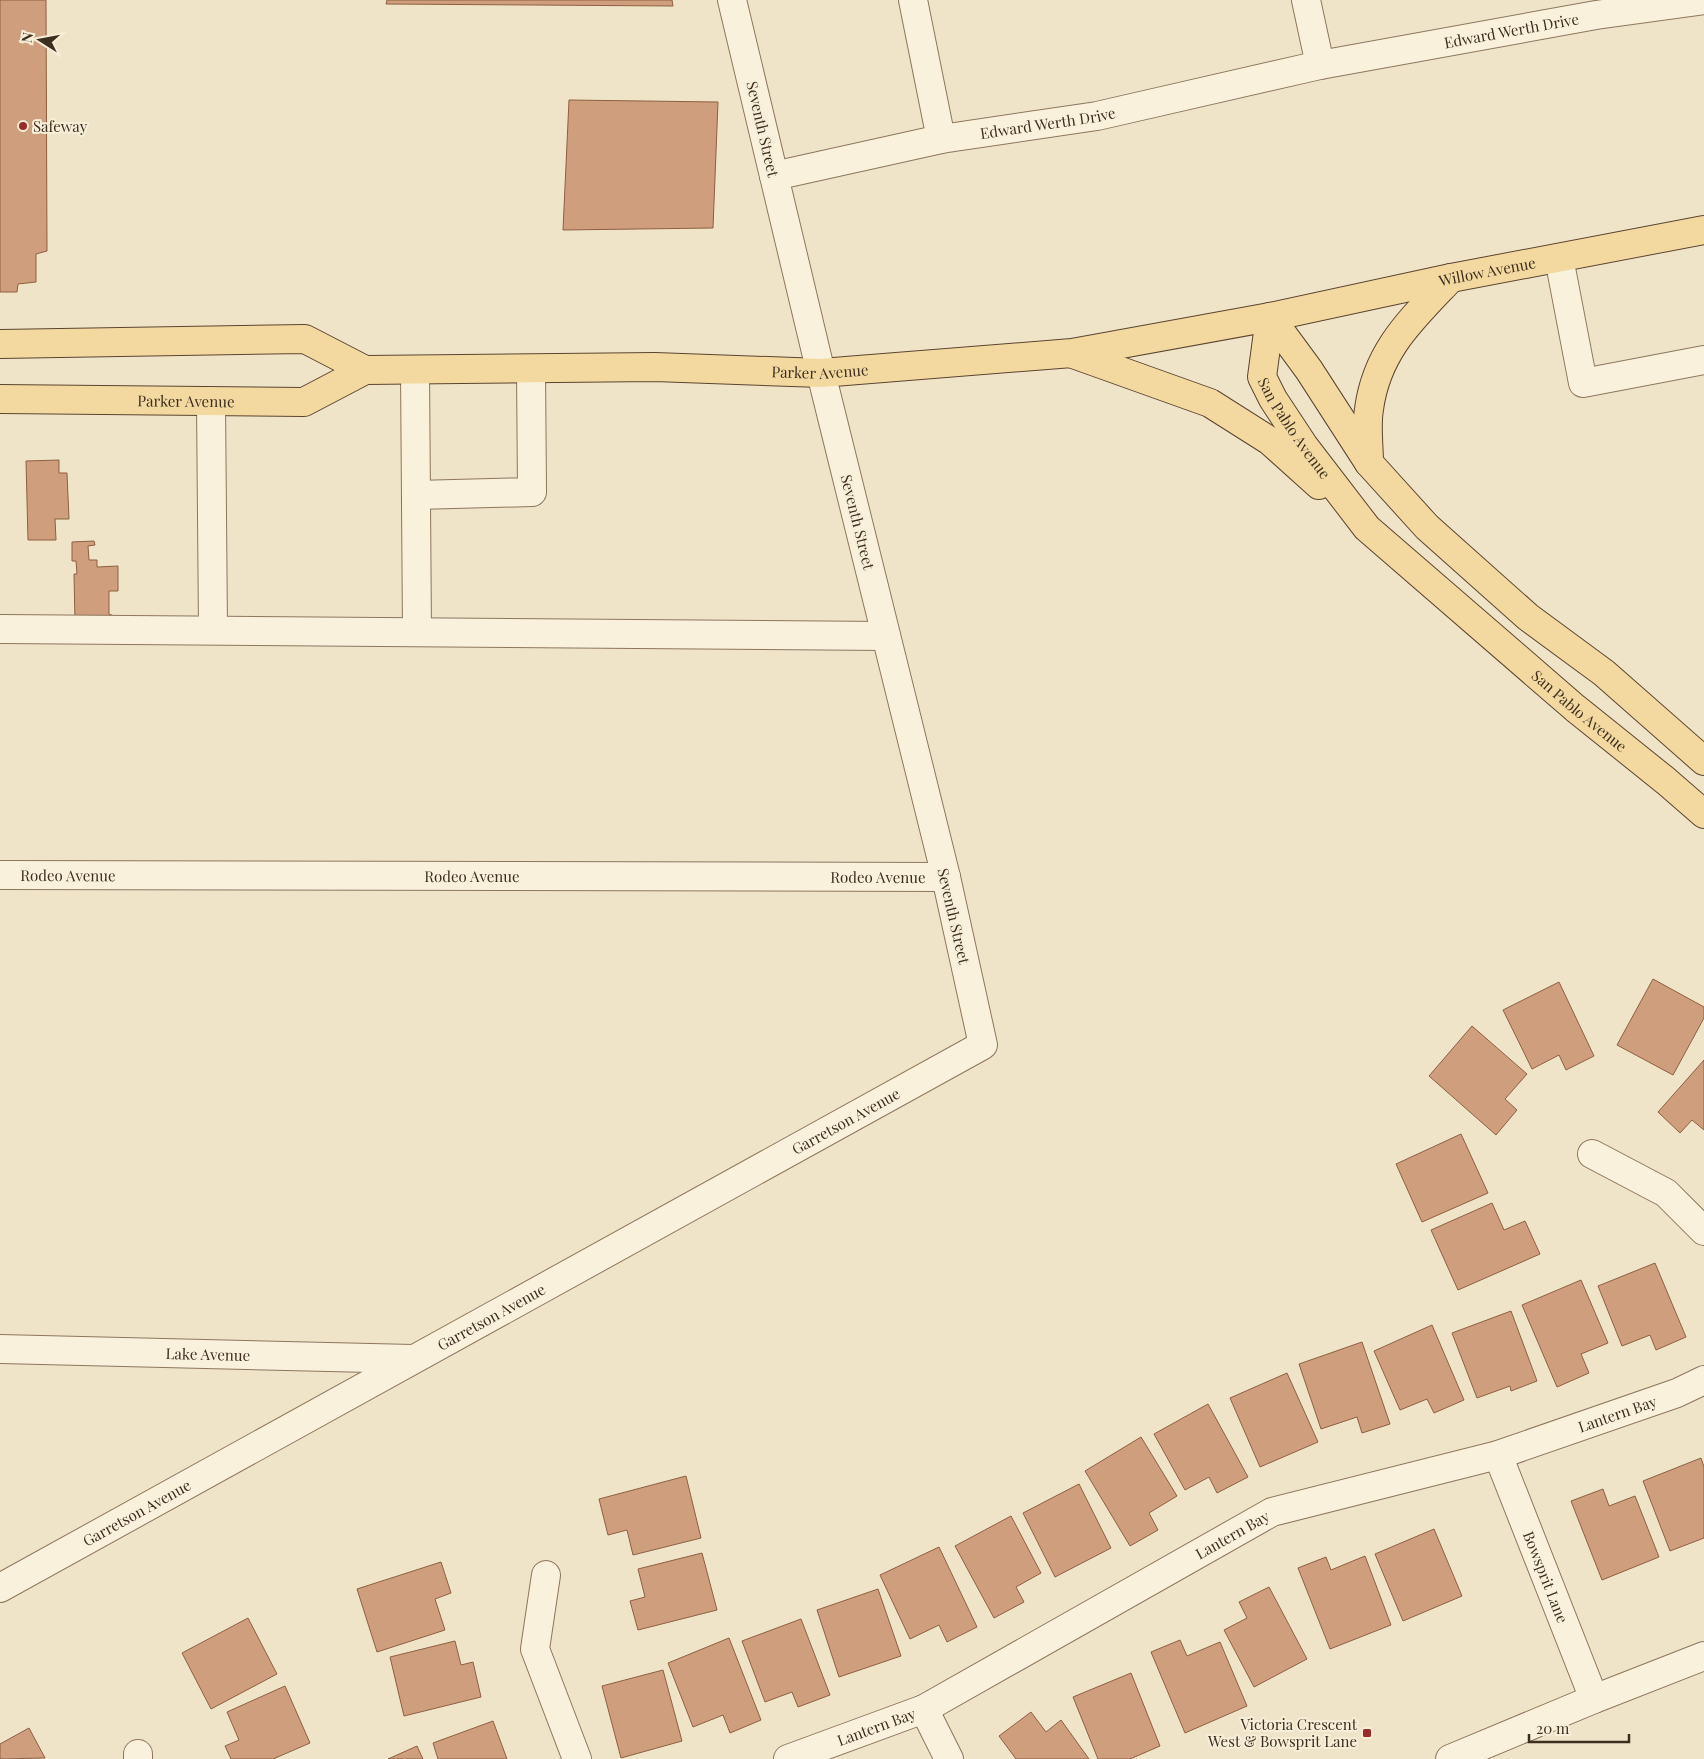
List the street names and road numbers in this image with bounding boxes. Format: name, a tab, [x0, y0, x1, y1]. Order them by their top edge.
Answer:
street label: Edward Werth Drive	[1442, 8, 1580, 52]
street label: Seventh Street	[742, 79, 784, 179]
street label: Edward Werth Drive	[979, 102, 1117, 143]
street label: Willow Avenue	[1436, 252, 1537, 291]
street label: Parker Avenue	[771, 359, 869, 383]
street label: San Pablo Avenue	[1254, 374, 1335, 483]
street label: Parker Avenue	[137, 390, 235, 411]
street label: Seventh Street	[836, 472, 880, 572]
street label: San Pablo Avenue	[1528, 665, 1631, 756]
street label: Rodeo Avenue	[20, 865, 116, 885]
street label: Rodeo Avenue	[424, 866, 520, 886]
street label: Seventh Street	[933, 866, 975, 966]
street label: Rodeo Avenue	[830, 867, 926, 887]
street label: Garretson Avenue	[788, 1083, 903, 1159]
street label: Garretson Avenue	[433, 1279, 549, 1355]
street label: Lake Avenue	[165, 1343, 250, 1365]
street label: Lantern Bay	[1575, 1391, 1660, 1437]
street label: Garretson Avenue	[79, 1475, 194, 1550]
street label: Lantern Bay	[1192, 1505, 1273, 1563]
street label: Bowsprit Lane	[1519, 1528, 1573, 1626]
street label: Lantern Bay	[834, 1703, 919, 1750]

